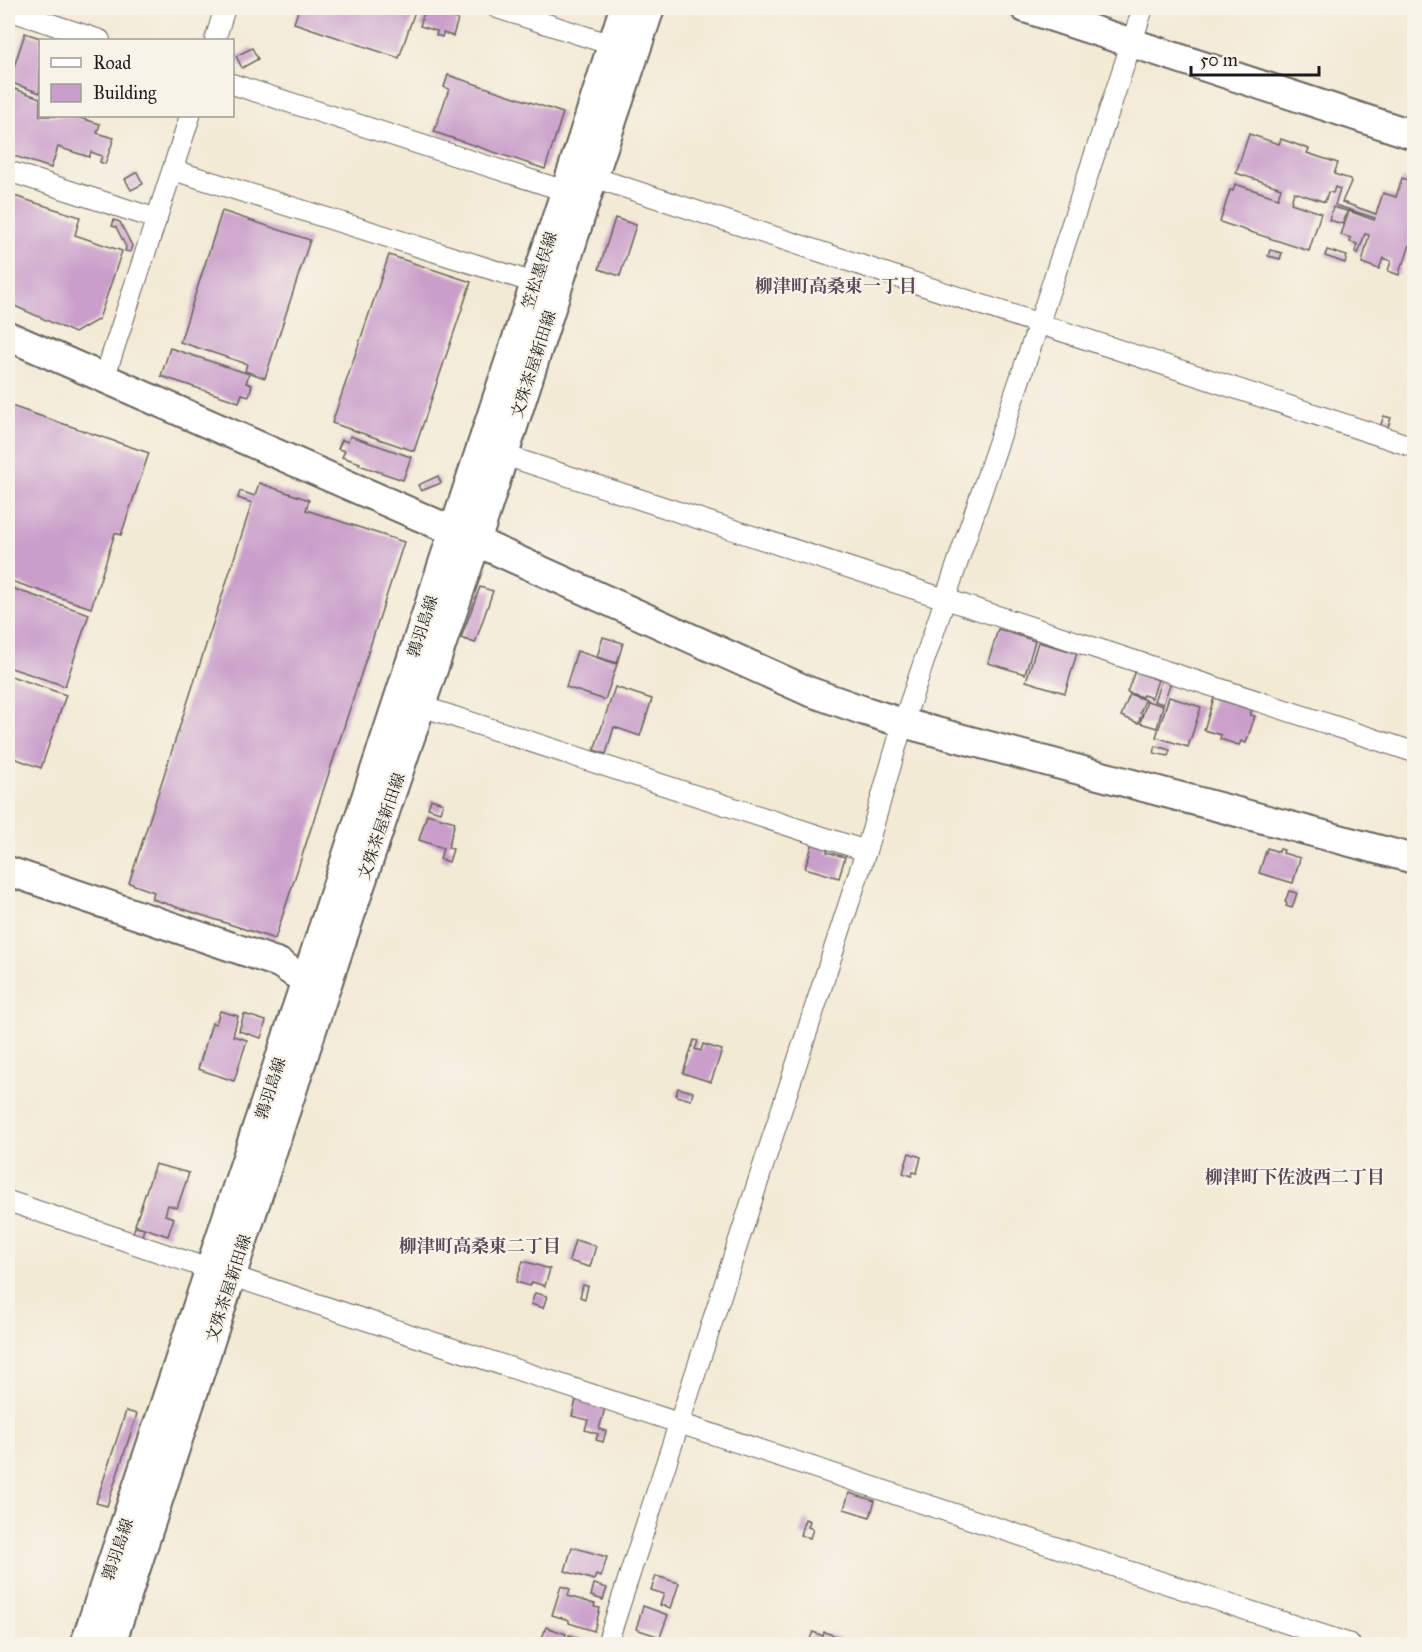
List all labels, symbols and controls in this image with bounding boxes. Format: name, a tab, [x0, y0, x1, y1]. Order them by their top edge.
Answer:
legend	[39, 39, 234, 117]
scale bar	[1191, 39, 1318, 77]
text: 50 m	[1200, 49, 1238, 71]
text: Road	[93, 52, 131, 74]
text: Building	[93, 82, 157, 105]
street label: 笠松墨俣線	[518, 229, 561, 311]
district label: 柳津町高桑東一丁目	[755, 275, 917, 297]
street label: 文殊茶屋新田線	[507, 308, 560, 420]
street label: 鶉羽島線	[404, 593, 441, 660]
street label: 文殊茶屋新田線	[354, 770, 409, 882]
street label: 鶉羽島線	[252, 1055, 289, 1122]
district label: 柳津町下佐波西二丁目	[1205, 1166, 1385, 1188]
street label: 文殊茶屋新田線	[202, 1232, 255, 1344]
district label: 柳津町高桑東二丁目	[399, 1235, 561, 1257]
street label: 鶉羽島線	[98, 1516, 137, 1583]

